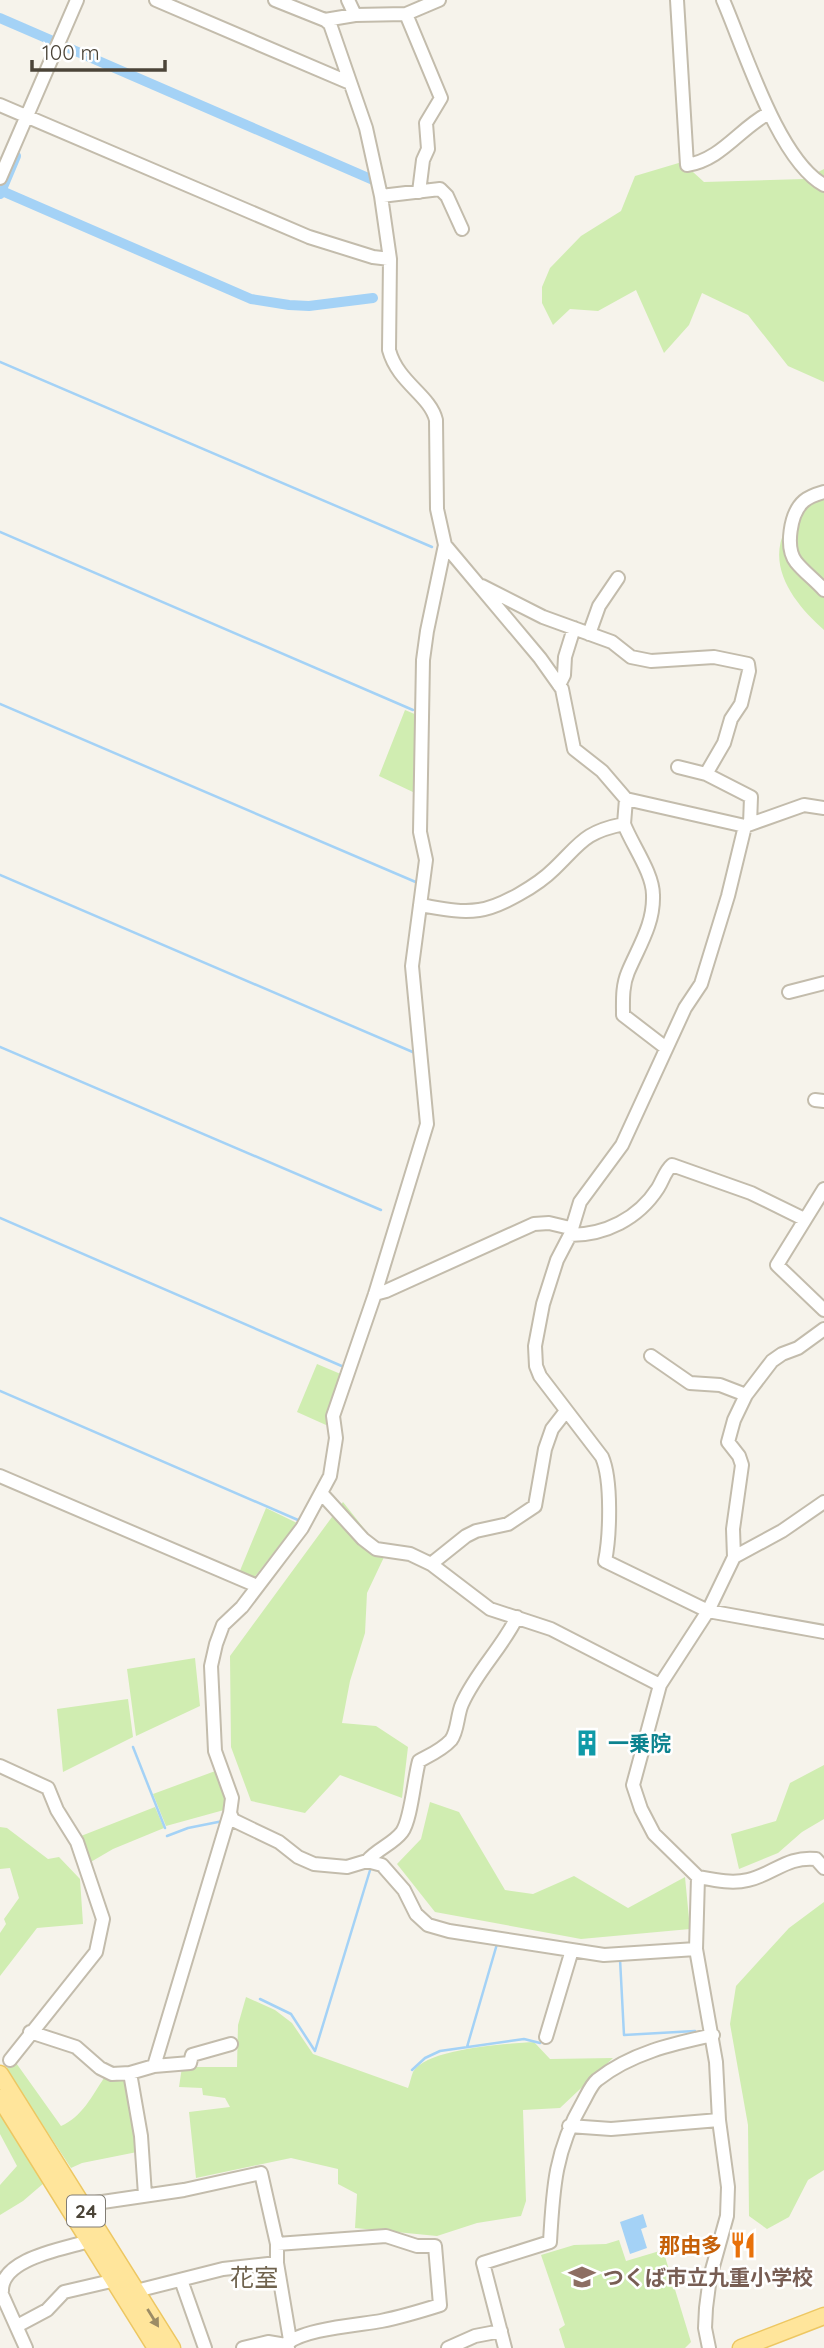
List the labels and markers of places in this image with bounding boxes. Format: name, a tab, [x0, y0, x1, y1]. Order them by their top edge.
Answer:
building icon: 一乗院	[572, 1728, 602, 1758]
place label: 一乗院	[608, 1730, 671, 1756]
restaurant icon: 那由多	[728, 2230, 758, 2260]
place label: 那由多	[659, 2232, 722, 2258]
school or university icon: つくば市立九重小学校	[567, 2262, 597, 2292]
place label: つくば市立九重小学校	[603, 2264, 813, 2290]

